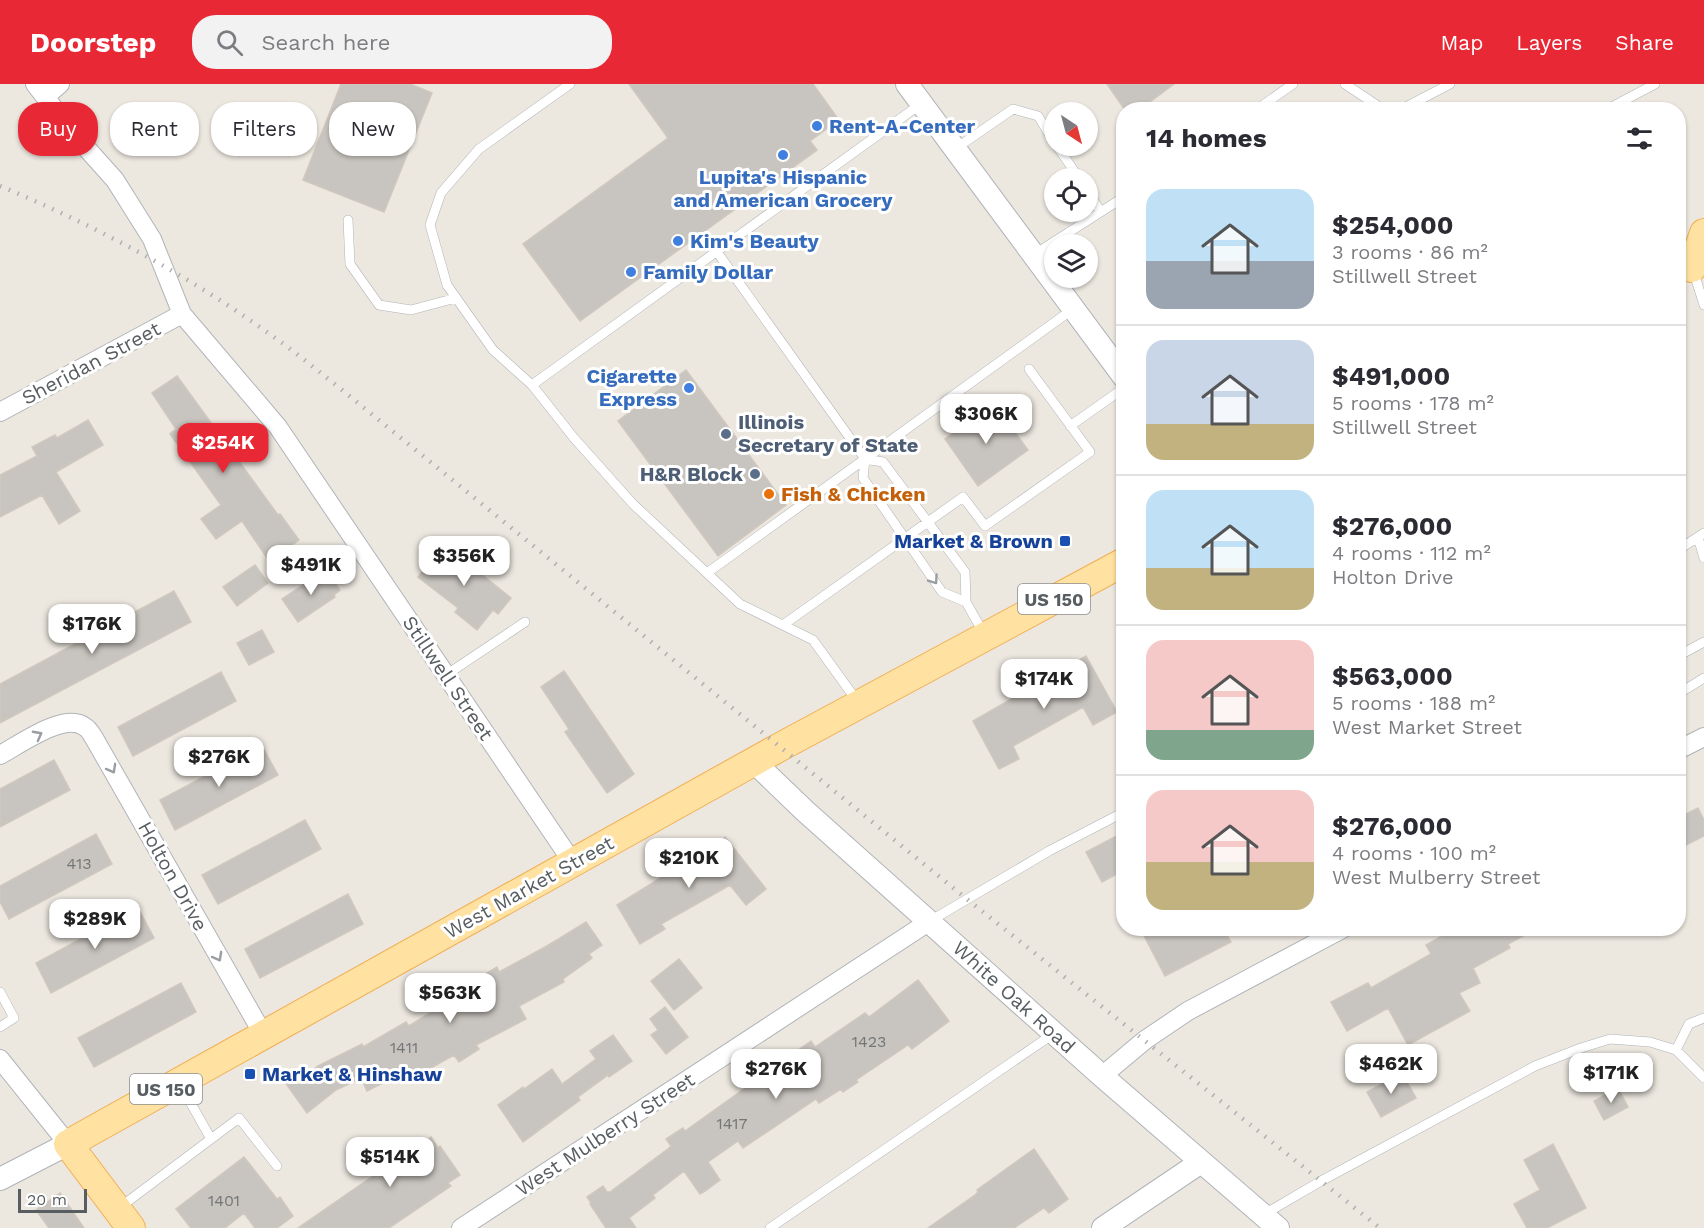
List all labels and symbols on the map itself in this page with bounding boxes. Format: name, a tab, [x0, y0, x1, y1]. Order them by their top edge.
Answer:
north arrow	[1044, 102, 1098, 156]
place label: Rent-A-Center	[829, 114, 976, 138]
marker: Rent-A-Center	[810, 119, 824, 133]
marker: Lupita's Hispanic and American Grocery	[776, 148, 790, 162]
place label: Lupita's Hispanic and American Grocery	[674, 165, 893, 212]
place label: Kim's Beauty	[690, 229, 820, 253]
marker: Kim's Beauty	[671, 234, 685, 248]
place label: Family Dollar	[643, 260, 773, 284]
marker: Family Dollar	[624, 265, 638, 279]
street label: Sheridan Street	[18, 316, 165, 410]
place label: Cigarette Express	[587, 364, 677, 411]
marker: Cigarette Express	[682, 381, 696, 395]
pin: $306K	[944, 394, 1028, 445]
place label: Illinois Secretary of State	[738, 410, 918, 457]
pin: $254K	[181, 423, 265, 474]
marker: Illinois Secretary of State	[719, 427, 733, 441]
place label: H&R Block	[640, 462, 744, 486]
marker: H&R Block	[748, 467, 762, 481]
place label: Fish & Chicken	[781, 482, 926, 506]
marker: Fish & Chicken	[762, 487, 776, 501]
place label: Market & Brown	[894, 529, 1053, 553]
marker: Market & Brown	[1058, 534, 1072, 548]
pin: $356K	[422, 536, 506, 587]
pin: $491K	[269, 545, 353, 596]
one-way arrow	[927, 573, 938, 584]
road number: US 150	[1018, 584, 1090, 614]
pin: $176K	[50, 604, 134, 655]
street label: Stillwell Street	[398, 611, 499, 745]
pin: $174K	[1002, 659, 1086, 710]
one-way arrow	[31, 731, 42, 742]
pin: $276K	[177, 737, 261, 788]
one-way arrow	[105, 763, 116, 773]
street label: Holton Drive	[133, 817, 213, 935]
street label: West Market Street	[440, 830, 618, 944]
pin: $210K	[647, 838, 731, 889]
house number: 413	[66, 854, 92, 873]
pin: $289K	[53, 899, 137, 950]
street label: White Oak Road	[948, 936, 1080, 1058]
one-way arrow	[211, 951, 222, 961]
pin: $563K	[408, 973, 492, 1024]
house number: 1423	[852, 1032, 886, 1051]
house number: 1411	[390, 1038, 418, 1057]
pin: $462K	[1349, 1044, 1433, 1095]
pin: $276K	[734, 1049, 818, 1100]
pin: $171K	[1569, 1053, 1653, 1104]
place label: Market & Hinshaw	[262, 1062, 442, 1086]
marker: Market & Hinshaw	[243, 1067, 257, 1081]
street label: West Mulberry Street	[511, 1067, 699, 1201]
road number: US 150	[130, 1074, 202, 1104]
house number: 1417	[717, 1114, 748, 1133]
pin: $514K	[348, 1137, 432, 1188]
scale bar	[18, 1186, 87, 1214]
house number: 1401	[208, 1191, 240, 1210]

